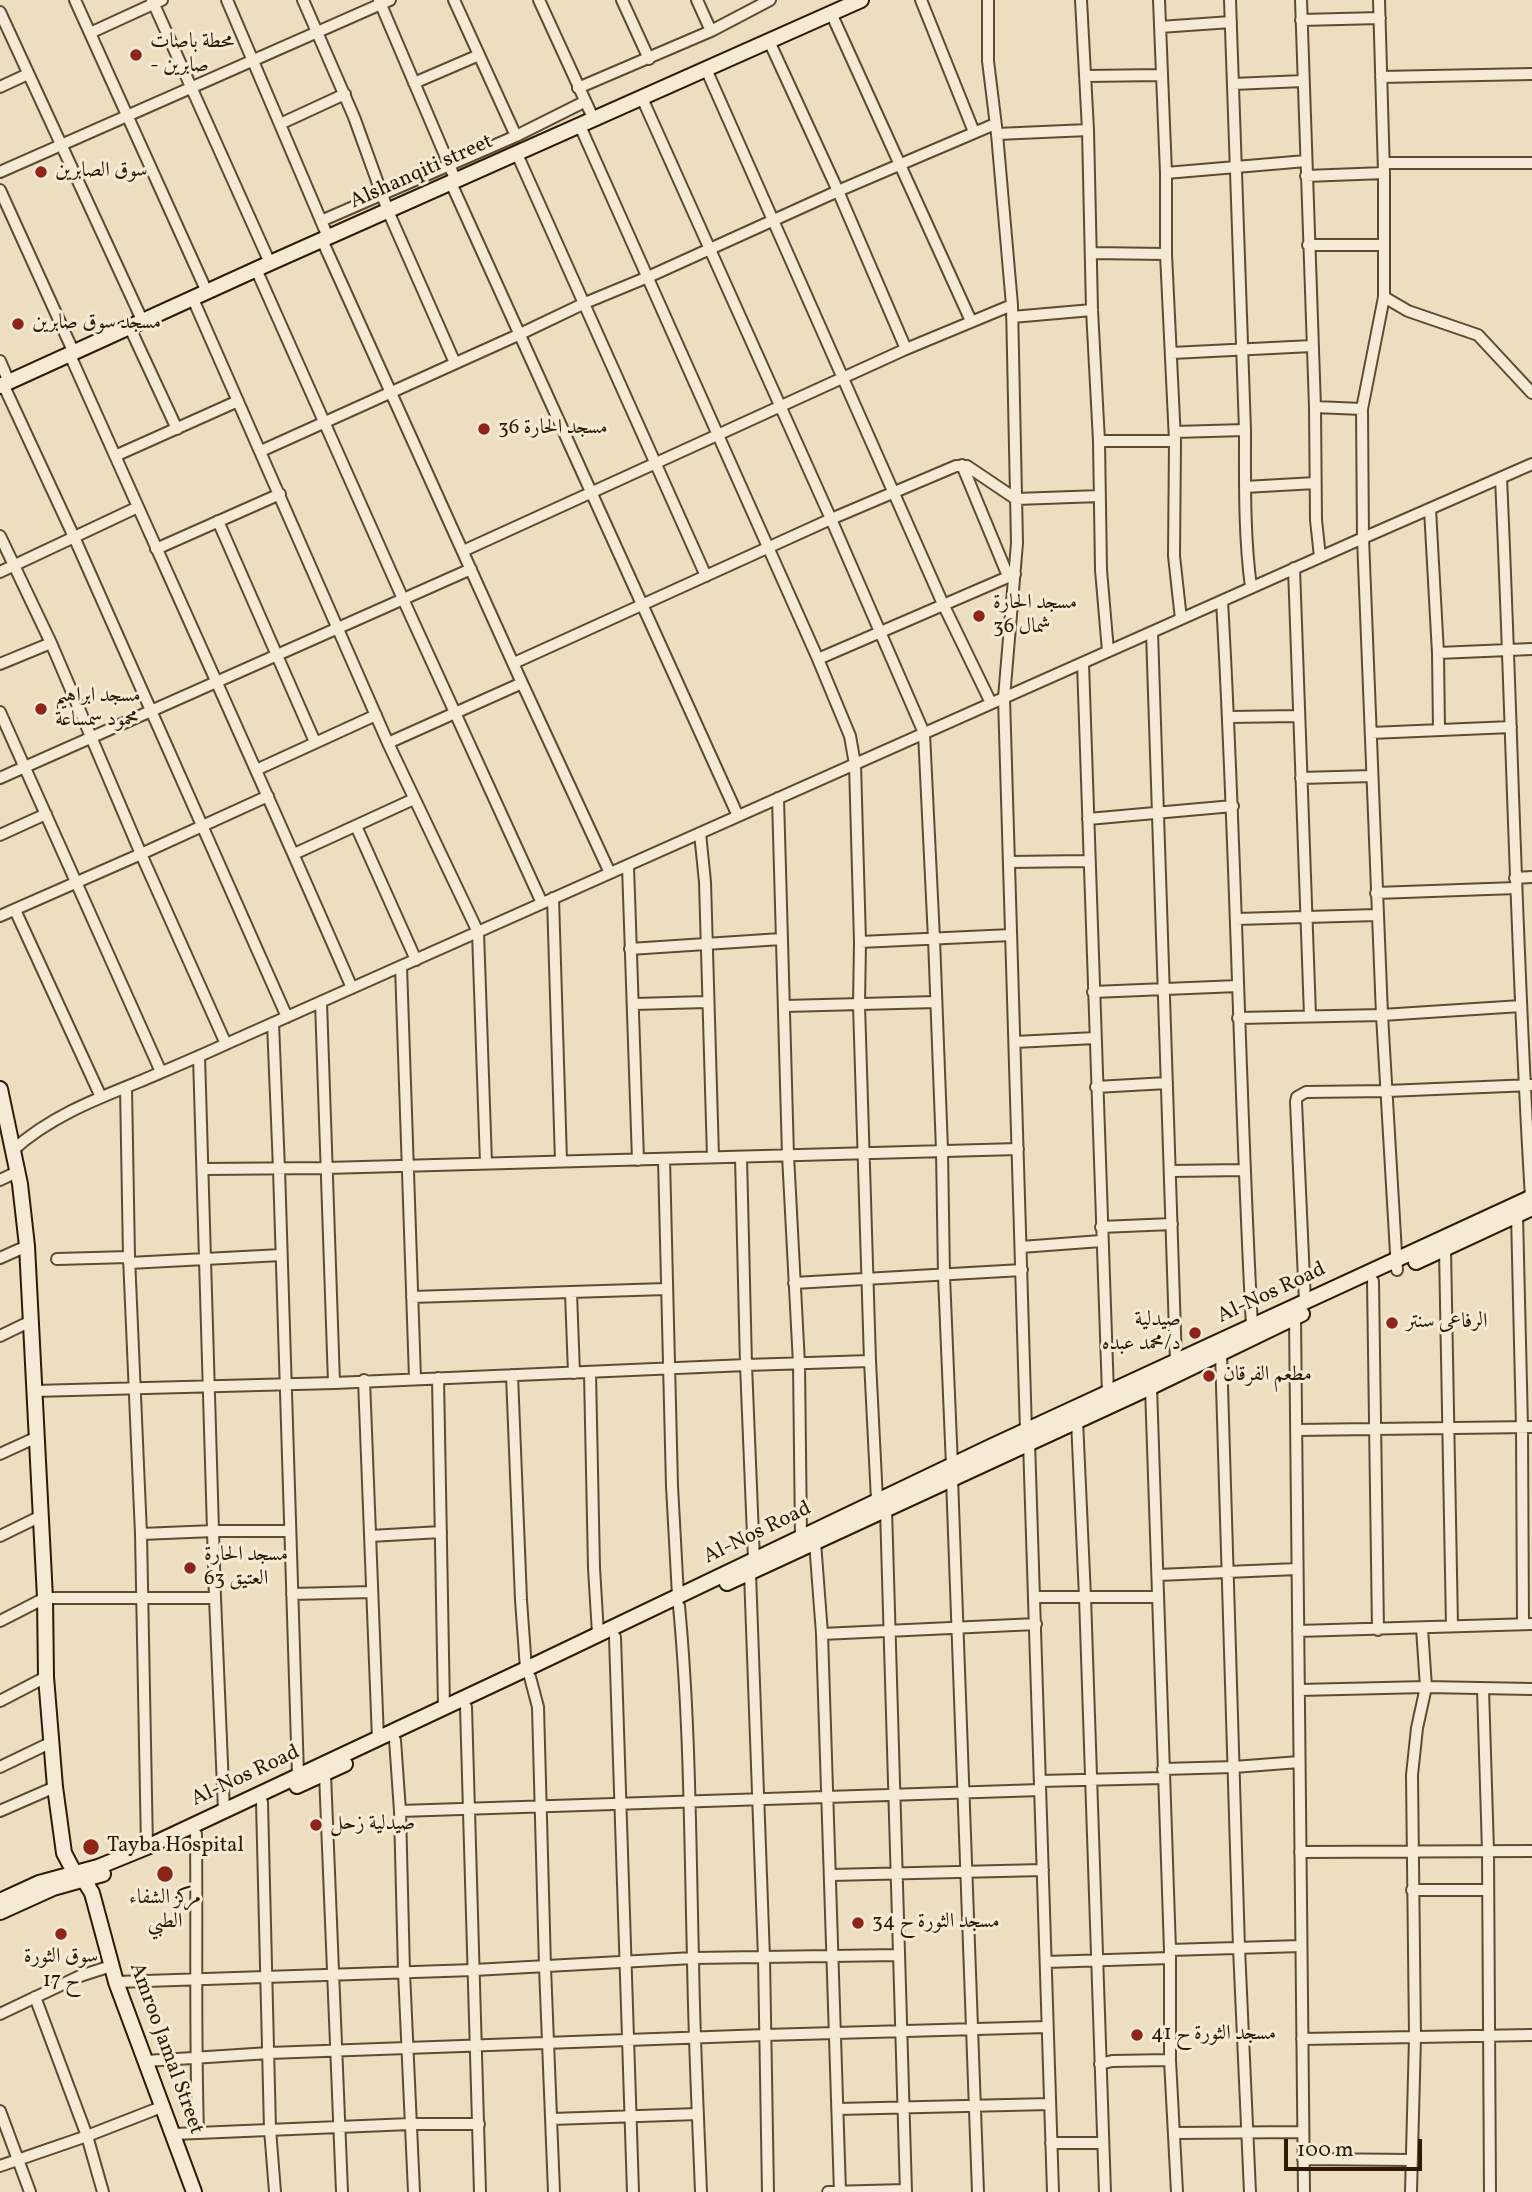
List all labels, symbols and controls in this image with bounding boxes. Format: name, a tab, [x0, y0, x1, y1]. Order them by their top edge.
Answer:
place label: محطة باصات - صابرين	[150, 30, 234, 80]
marker: محطة باصات - صابرين	[128, 47, 144, 63]
street label: Alshanqiti street	[347, 130, 497, 216]
place label: سوق الصابرين	[55, 159, 148, 185]
marker: سوق الصابرين	[33, 164, 49, 180]
place label: مسجد سوق صابرين	[32, 311, 161, 337]
marker: مسجد سوق صابرين	[10, 316, 26, 332]
place label: مسجد الحارة 36	[498, 416, 608, 442]
marker: مسجد الحارة 36	[476, 421, 492, 437]
place label: مسجد الحارة 36 شمال	[993, 591, 1077, 641]
marker: مسجد الحارة 36 شمال	[971, 608, 987, 624]
place label: مسجد ابراهيم محمود سمساعة	[55, 684, 141, 734]
marker: مسجد ابراهيم محمود سمساعة	[33, 701, 49, 717]
street label: Al-Nos Road	[1214, 1258, 1330, 1330]
place label: صيدلية د/محمد عبده	[1102, 1308, 1181, 1358]
place label: الرفاعى سنتر	[1406, 1310, 1488, 1336]
marker: الرفاعى سنتر	[1384, 1315, 1400, 1331]
marker: صيدلية د/محمد عبده	[1187, 1325, 1203, 1341]
place label: مطعم الفرقان	[1223, 1363, 1312, 1389]
marker: مطعم الفرقان	[1201, 1368, 1217, 1384]
street label: Al-Nos Road	[700, 1497, 816, 1571]
place label: مسجد الحارة 63 العتيق	[204, 1543, 288, 1593]
marker: مسجد الحارة 63 العتيق	[182, 1560, 198, 1576]
street label: Al-Nos Road	[188, 1741, 304, 1813]
place label: صيدلية زحل	[330, 1812, 415, 1838]
marker: صيدلية زحل	[308, 1817, 324, 1833]
place label: Tayba Hospital	[107, 1834, 244, 1860]
marker: Tayba Hospital	[81, 1837, 101, 1857]
marker: مركز الشفاء الطبي	[155, 1864, 175, 1884]
place label: مركز الشفاء الطبي	[129, 1886, 201, 1936]
place label: مسجد الثورة ح 34	[872, 1910, 1000, 1936]
marker: مسجد الثورة ح 34	[850, 1915, 866, 1931]
marker: سوق الثورة ح 17	[53, 1926, 69, 1942]
place label: سوق الثورة ح 17	[24, 1945, 98, 1995]
street label: Amroo Jamal Street	[122, 1960, 208, 2138]
place label: مسجد الثورة ح 41	[1151, 2022, 1276, 2048]
marker: مسجد الثورة ح 41	[1129, 2027, 1145, 2043]
scale bar	[1287, 2126, 1425, 2170]
text: 100 m	[1297, 2136, 1354, 2165]

